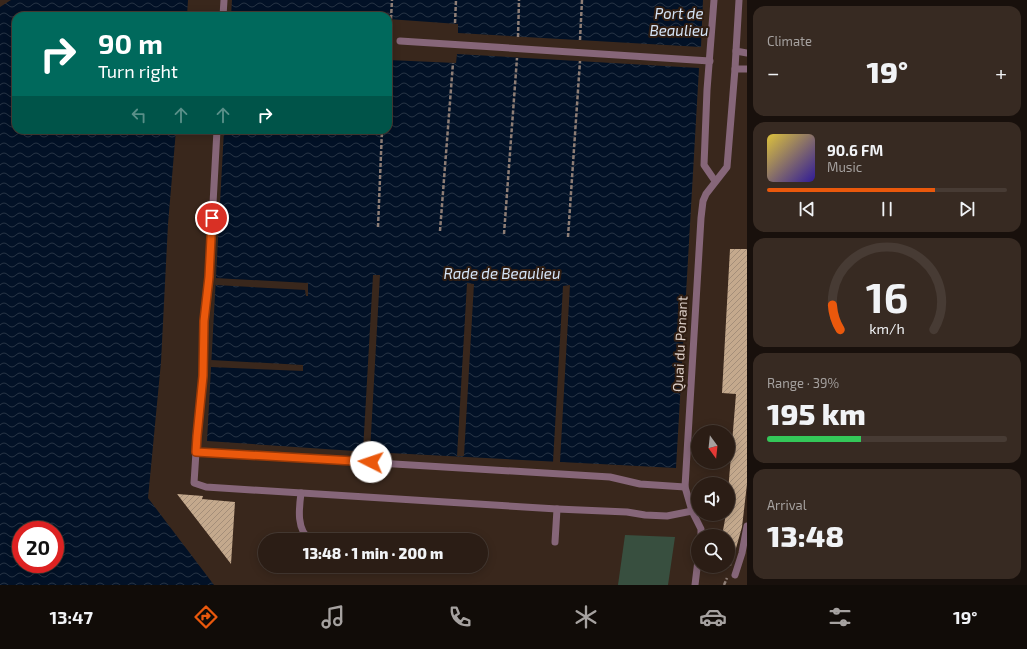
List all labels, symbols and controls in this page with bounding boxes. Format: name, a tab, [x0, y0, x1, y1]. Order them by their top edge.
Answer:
water label: Port de Beaulieu	[649, 4, 709, 39]
text: 90 m	[98, 26, 163, 60]
icon: right	[32, 28, 84, 80]
text: Climate	[767, 33, 812, 49]
text: 19°	[867, 53, 908, 89]
text: −	[767, 59, 780, 85]
text: +	[995, 59, 1007, 85]
text: Turn right	[98, 60, 178, 82]
icon: left	[128, 104, 150, 126]
icon: ahead	[170, 104, 192, 126]
icon: ahead	[212, 104, 234, 126]
icon: right	[254, 104, 276, 126]
text: 90.6 FM	[827, 141, 883, 159]
text: Music	[827, 159, 862, 175]
icon: previous	[796, 198, 818, 220]
icon: pause	[876, 198, 898, 220]
icon: next	[956, 198, 978, 220]
pin	[195, 201, 229, 235]
icon: arrive	[201, 207, 223, 229]
water label: Rade de Beaulieu	[444, 264, 560, 282]
text: 16	[866, 271, 908, 321]
street label: Quai du Ponant	[668, 296, 691, 392]
text: km/h	[869, 320, 905, 337]
text: Range · 39%	[767, 375, 839, 391]
text: 195 km	[767, 395, 866, 431]
north arrow	[691, 425, 735, 469]
map controls	[691, 425, 735, 573]
position arrow	[350, 441, 392, 483]
button: sound	[691, 477, 735, 521]
text: Arrival	[767, 497, 807, 513]
text: 13:48	[767, 517, 844, 553]
speed limit sign: 20	[12, 521, 64, 573]
button: search	[691, 529, 735, 573]
text: 13:48 · 1 min · 200 m	[303, 544, 443, 562]
icon: directions	[192, 603, 220, 631]
icon: music	[319, 603, 347, 631]
icon: phone	[446, 603, 474, 631]
icon: climate	[572, 603, 600, 631]
icon: car	[699, 603, 727, 631]
icon: filters	[826, 603, 854, 631]
text: 13:47	[49, 606, 93, 628]
text: 19°	[953, 606, 978, 628]

